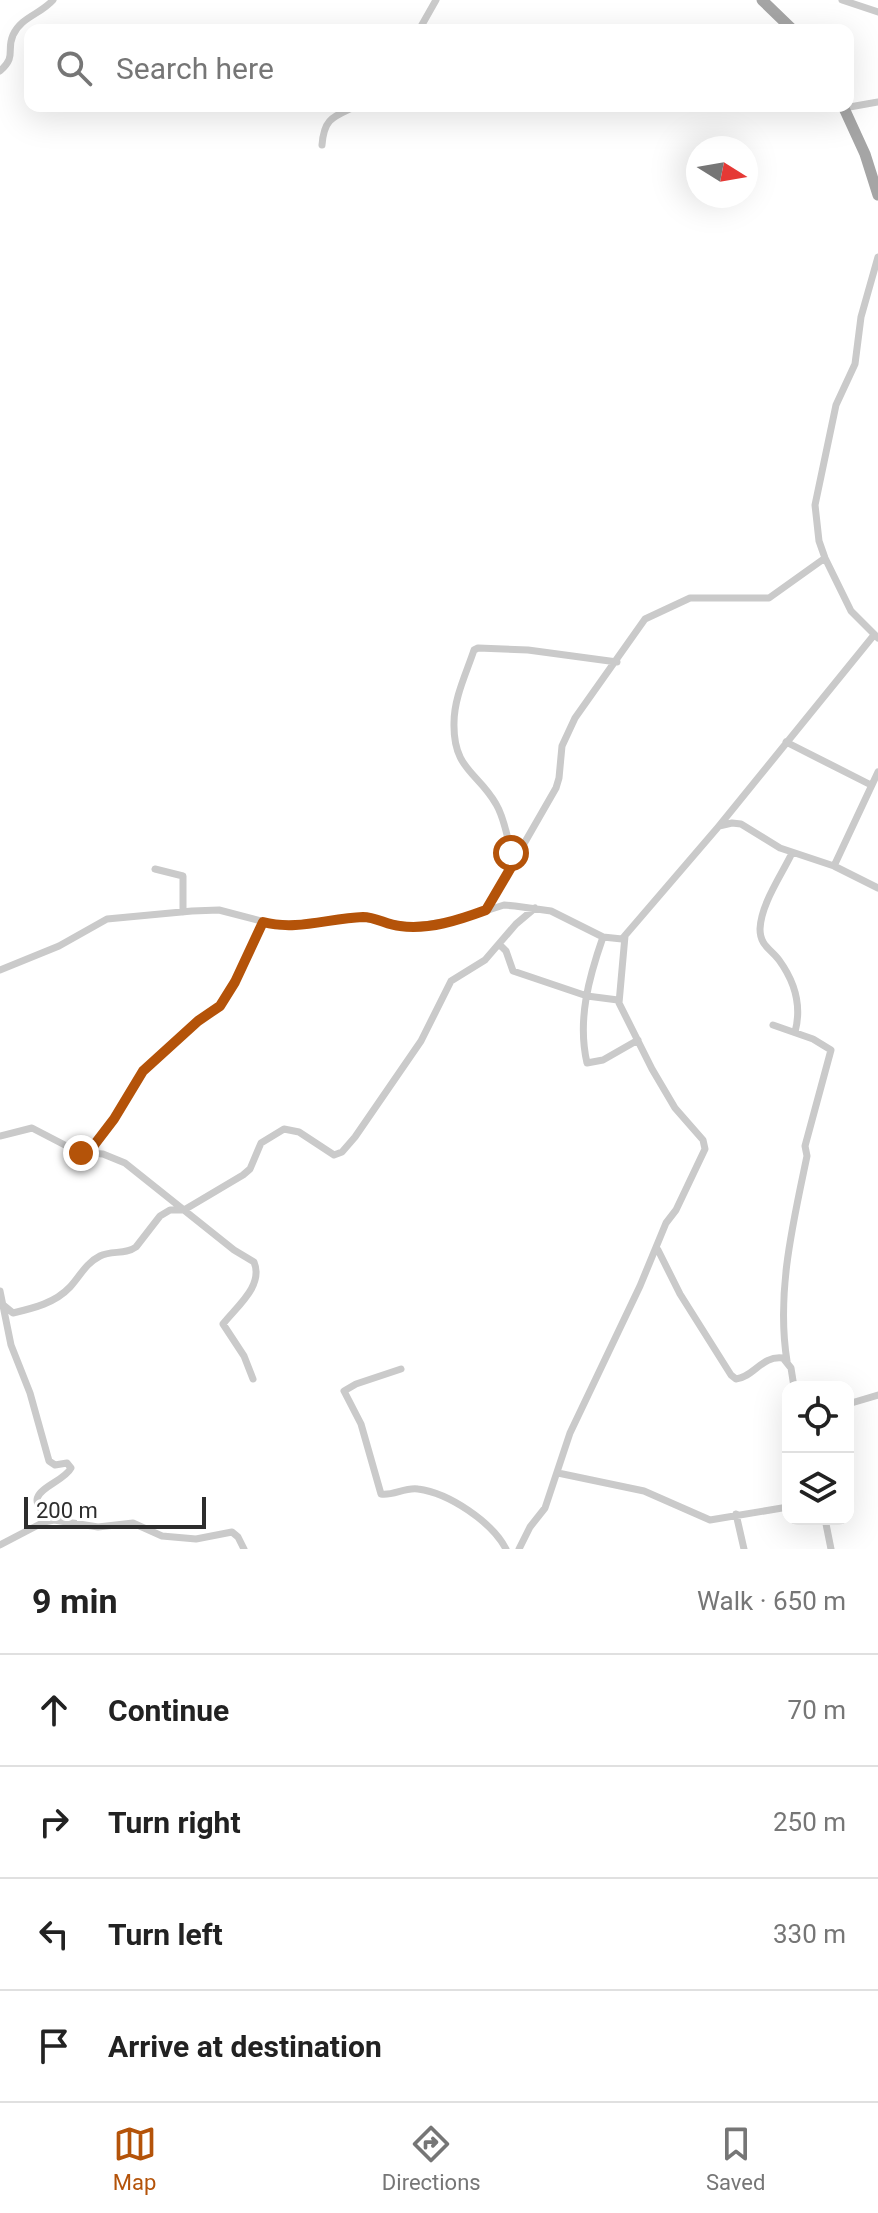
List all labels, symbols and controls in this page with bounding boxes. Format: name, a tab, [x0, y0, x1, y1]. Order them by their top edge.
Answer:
search box	[24, 24, 854, 112]
icon: search	[52, 46, 96, 90]
text: Search here	[116, 51, 274, 86]
north arrow	[686, 136, 758, 208]
route start	[493, 835, 529, 871]
route end	[63, 1135, 99, 1171]
map controls	[782, 1381, 854, 1525]
button: locate	[782, 1381, 854, 1453]
button: layers	[782, 1453, 854, 1525]
scale bar	[24, 1493, 206, 1529]
text: 200 m	[36, 1498, 98, 1523]
text: 9 min	[32, 1581, 117, 1621]
text: Walk · 650 m	[697, 1586, 846, 1616]
icon: ahead	[32, 1688, 76, 1732]
text: Continue	[108, 1693, 229, 1728]
text: 70 m	[788, 1695, 846, 1725]
icon: right	[32, 1800, 76, 1844]
text: Turn right	[108, 1805, 241, 1840]
text: 250 m	[773, 1807, 846, 1837]
icon: left	[32, 1912, 76, 1956]
text: Turn left	[108, 1917, 223, 1952]
text: 330 m	[773, 1919, 846, 1949]
icon: arrive	[32, 2024, 76, 2068]
text: Arrive at destination	[108, 2029, 382, 2064]
tab: Map	[113, 2122, 157, 2195]
tab: Directions	[382, 2122, 481, 2195]
tab: Saved	[706, 2122, 765, 2195]

